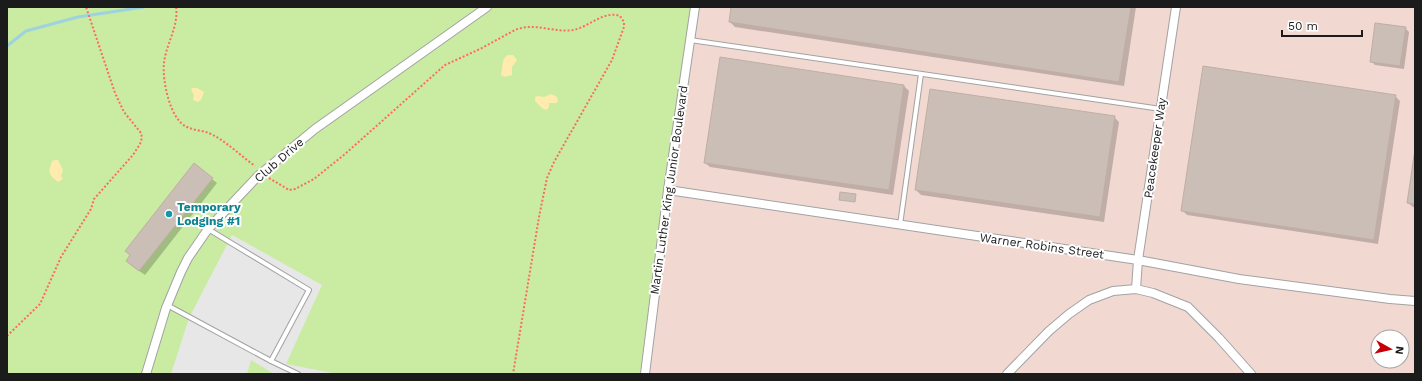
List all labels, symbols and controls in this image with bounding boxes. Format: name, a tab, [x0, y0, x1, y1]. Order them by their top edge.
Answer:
scale bar	[1282, 12, 1362, 38]
text: 50 m	[1288, 19, 1318, 33]
street label: Martin Luther King Junior Boulevard	[647, 85, 691, 295]
street label: Peacekeeper Way	[1141, 96, 1169, 199]
street label: Club Drive	[251, 135, 307, 185]
place label: Temporary Lodging #1	[177, 200, 241, 228]
marker: Temporary Lodging #1	[164, 209, 174, 219]
street label: Warner Robins Street	[979, 230, 1105, 262]
north arrow	[1370, 329, 1410, 369]
text: N	[1392, 345, 1406, 355]

